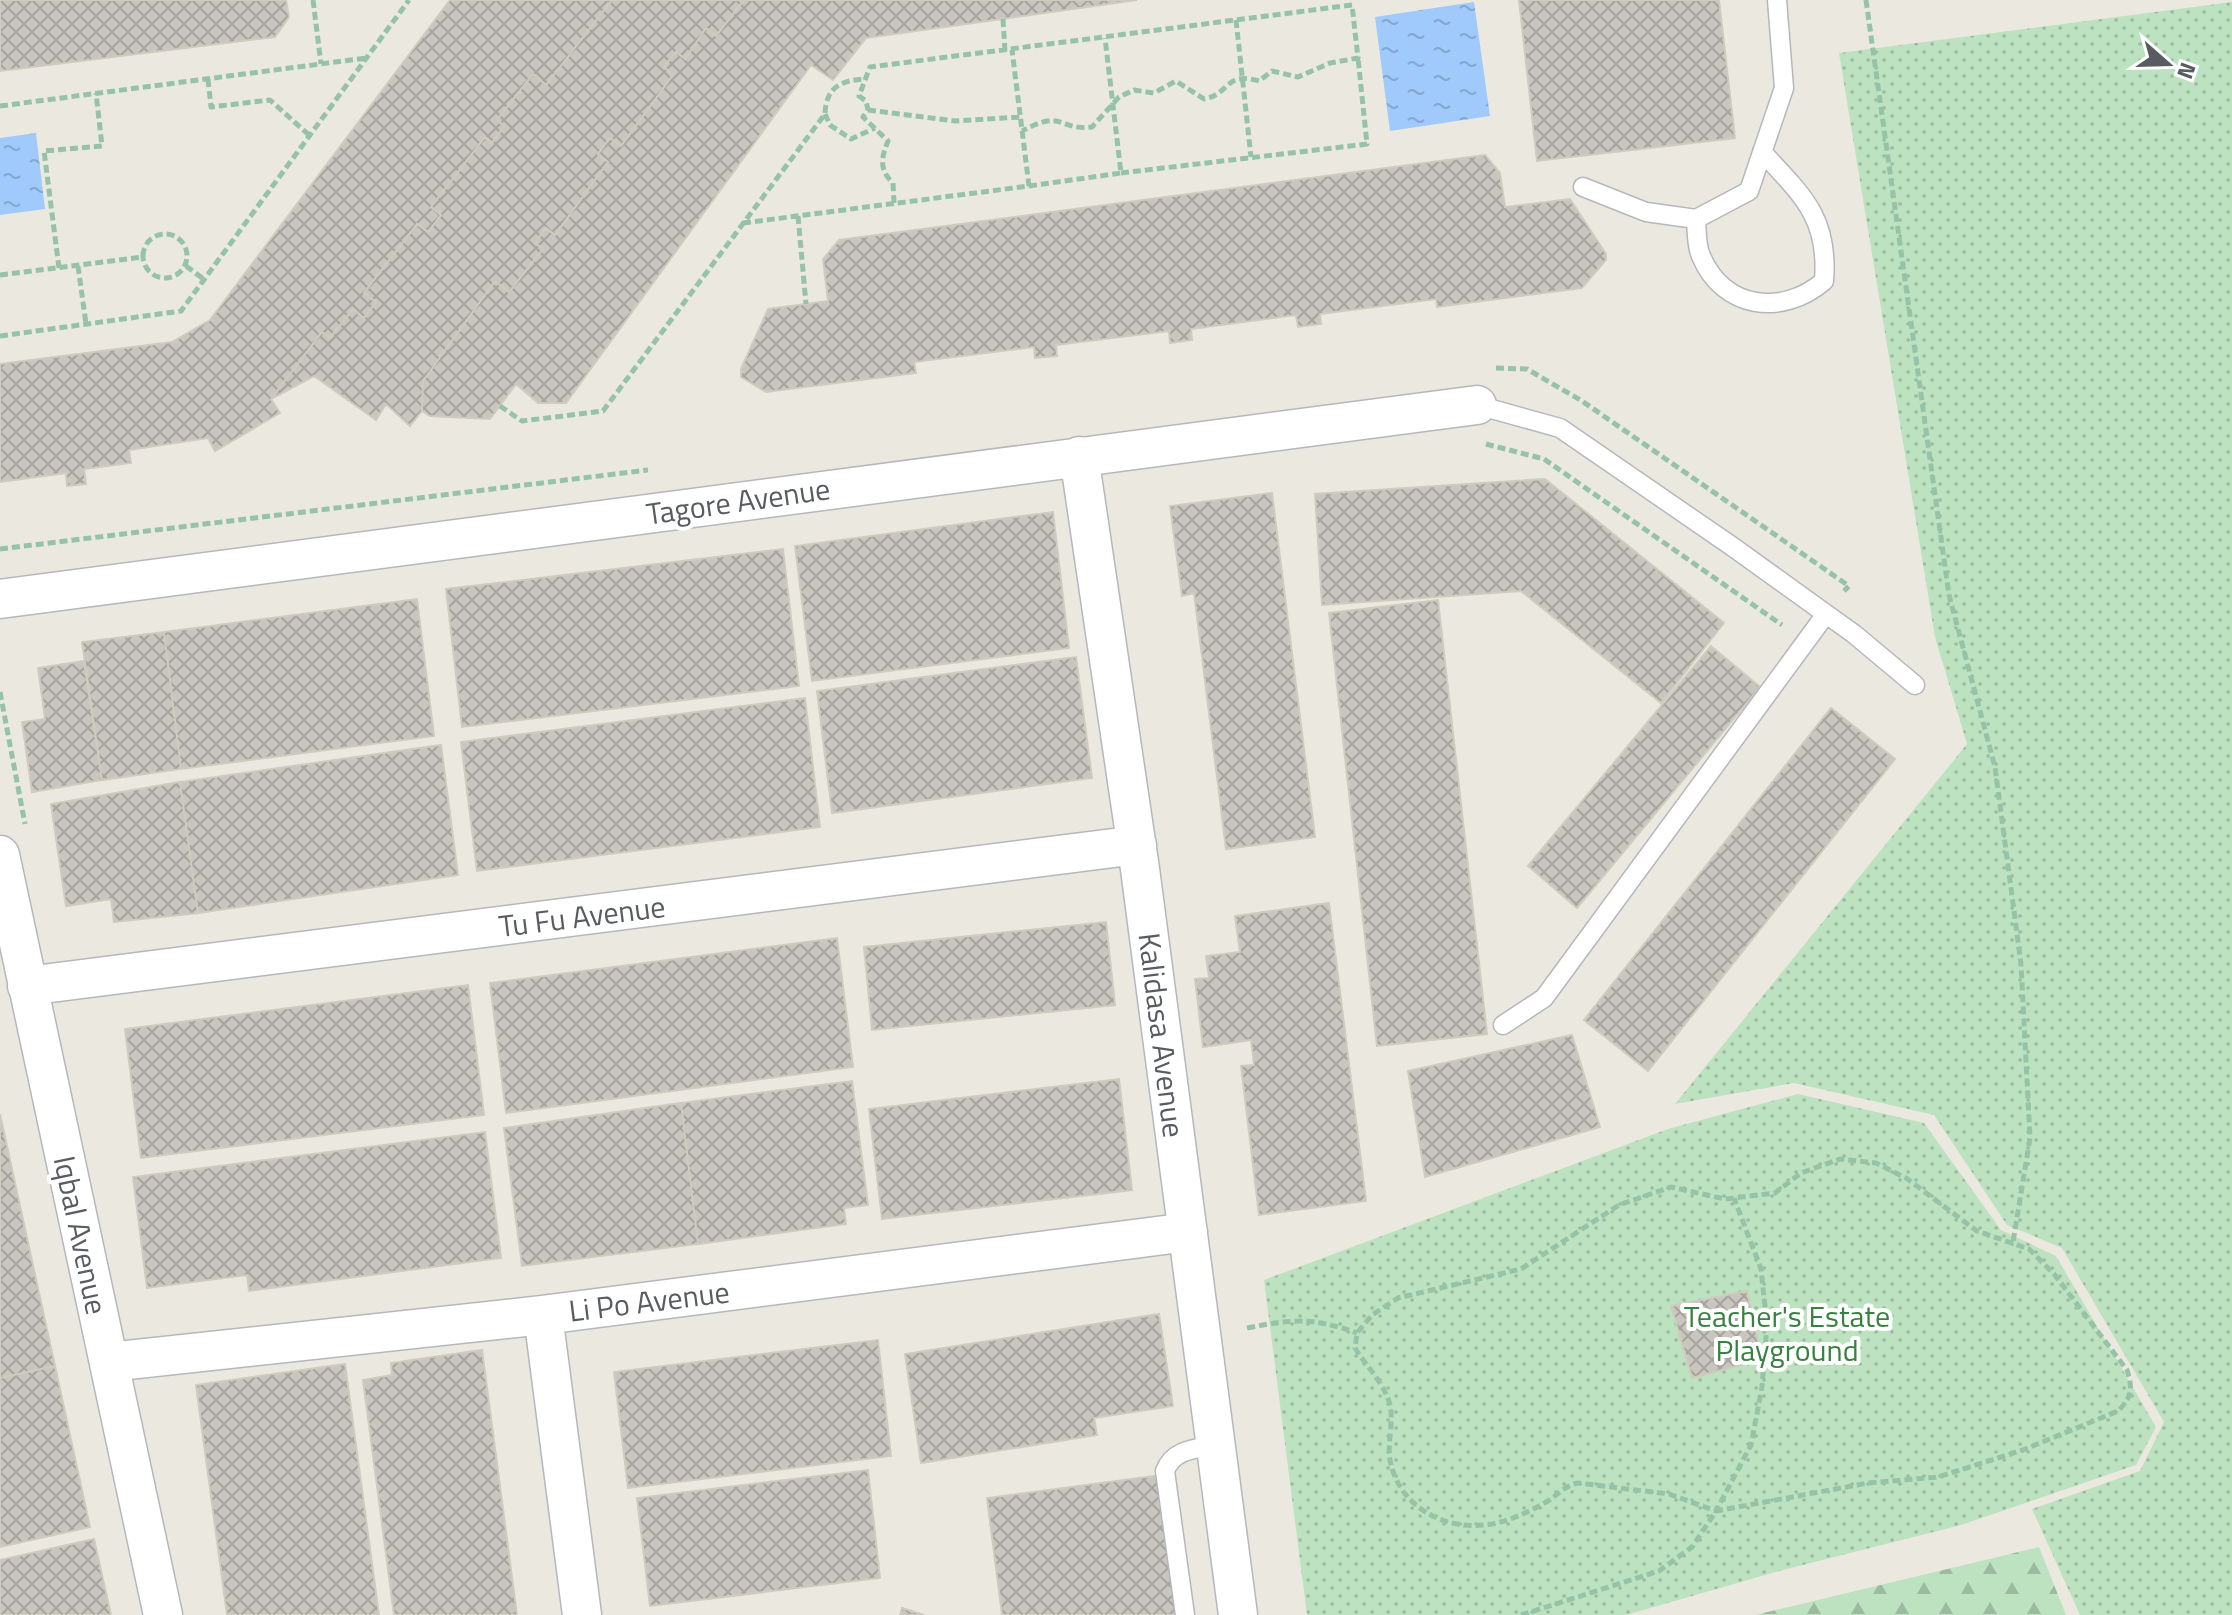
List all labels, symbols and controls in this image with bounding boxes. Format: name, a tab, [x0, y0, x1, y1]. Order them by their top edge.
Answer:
north arrow	[2128, 24, 2208, 104]
text: N	[2168, 58, 2205, 84]
street label: Tagore Avenue	[643, 465, 833, 537]
street label: Tu Fu Avenue	[496, 883, 668, 949]
street label: Kalidasa Avenue	[1127, 930, 1197, 1140]
street label: Iqbal Avenue	[42, 1151, 120, 1319]
street label: Li Po Avenue	[566, 1268, 732, 1334]
park label: Teacher's Estate Playground	[1684, 1293, 1890, 1373]

